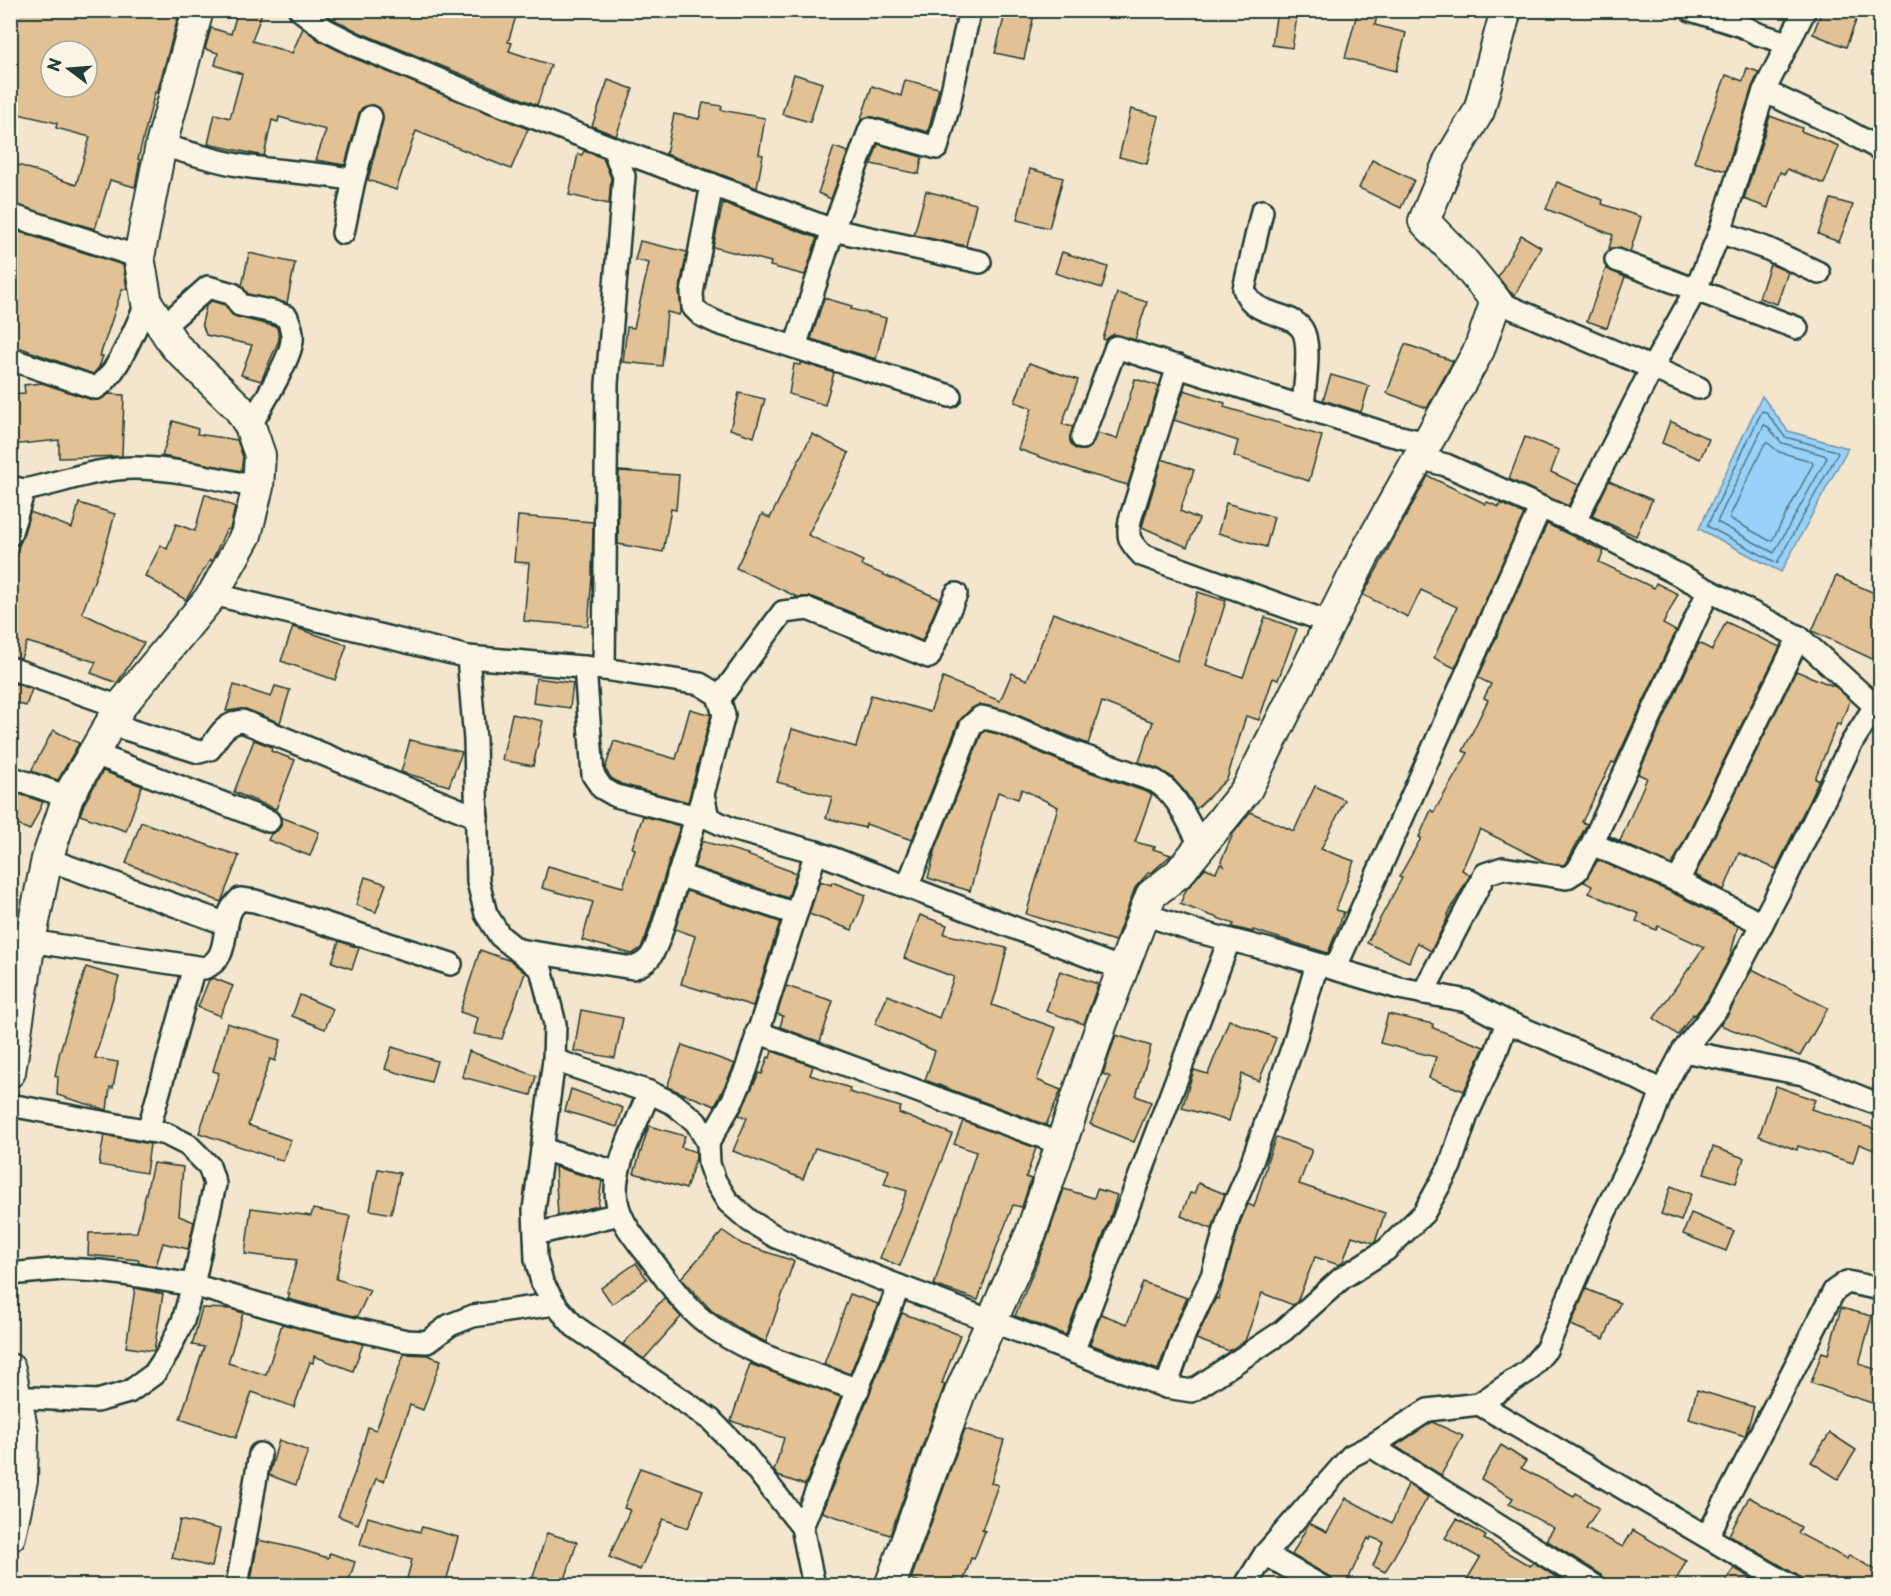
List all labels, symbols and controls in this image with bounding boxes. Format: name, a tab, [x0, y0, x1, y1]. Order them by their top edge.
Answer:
north arrow	[39, 39, 99, 99]
text: N	[40, 55, 67, 74]

